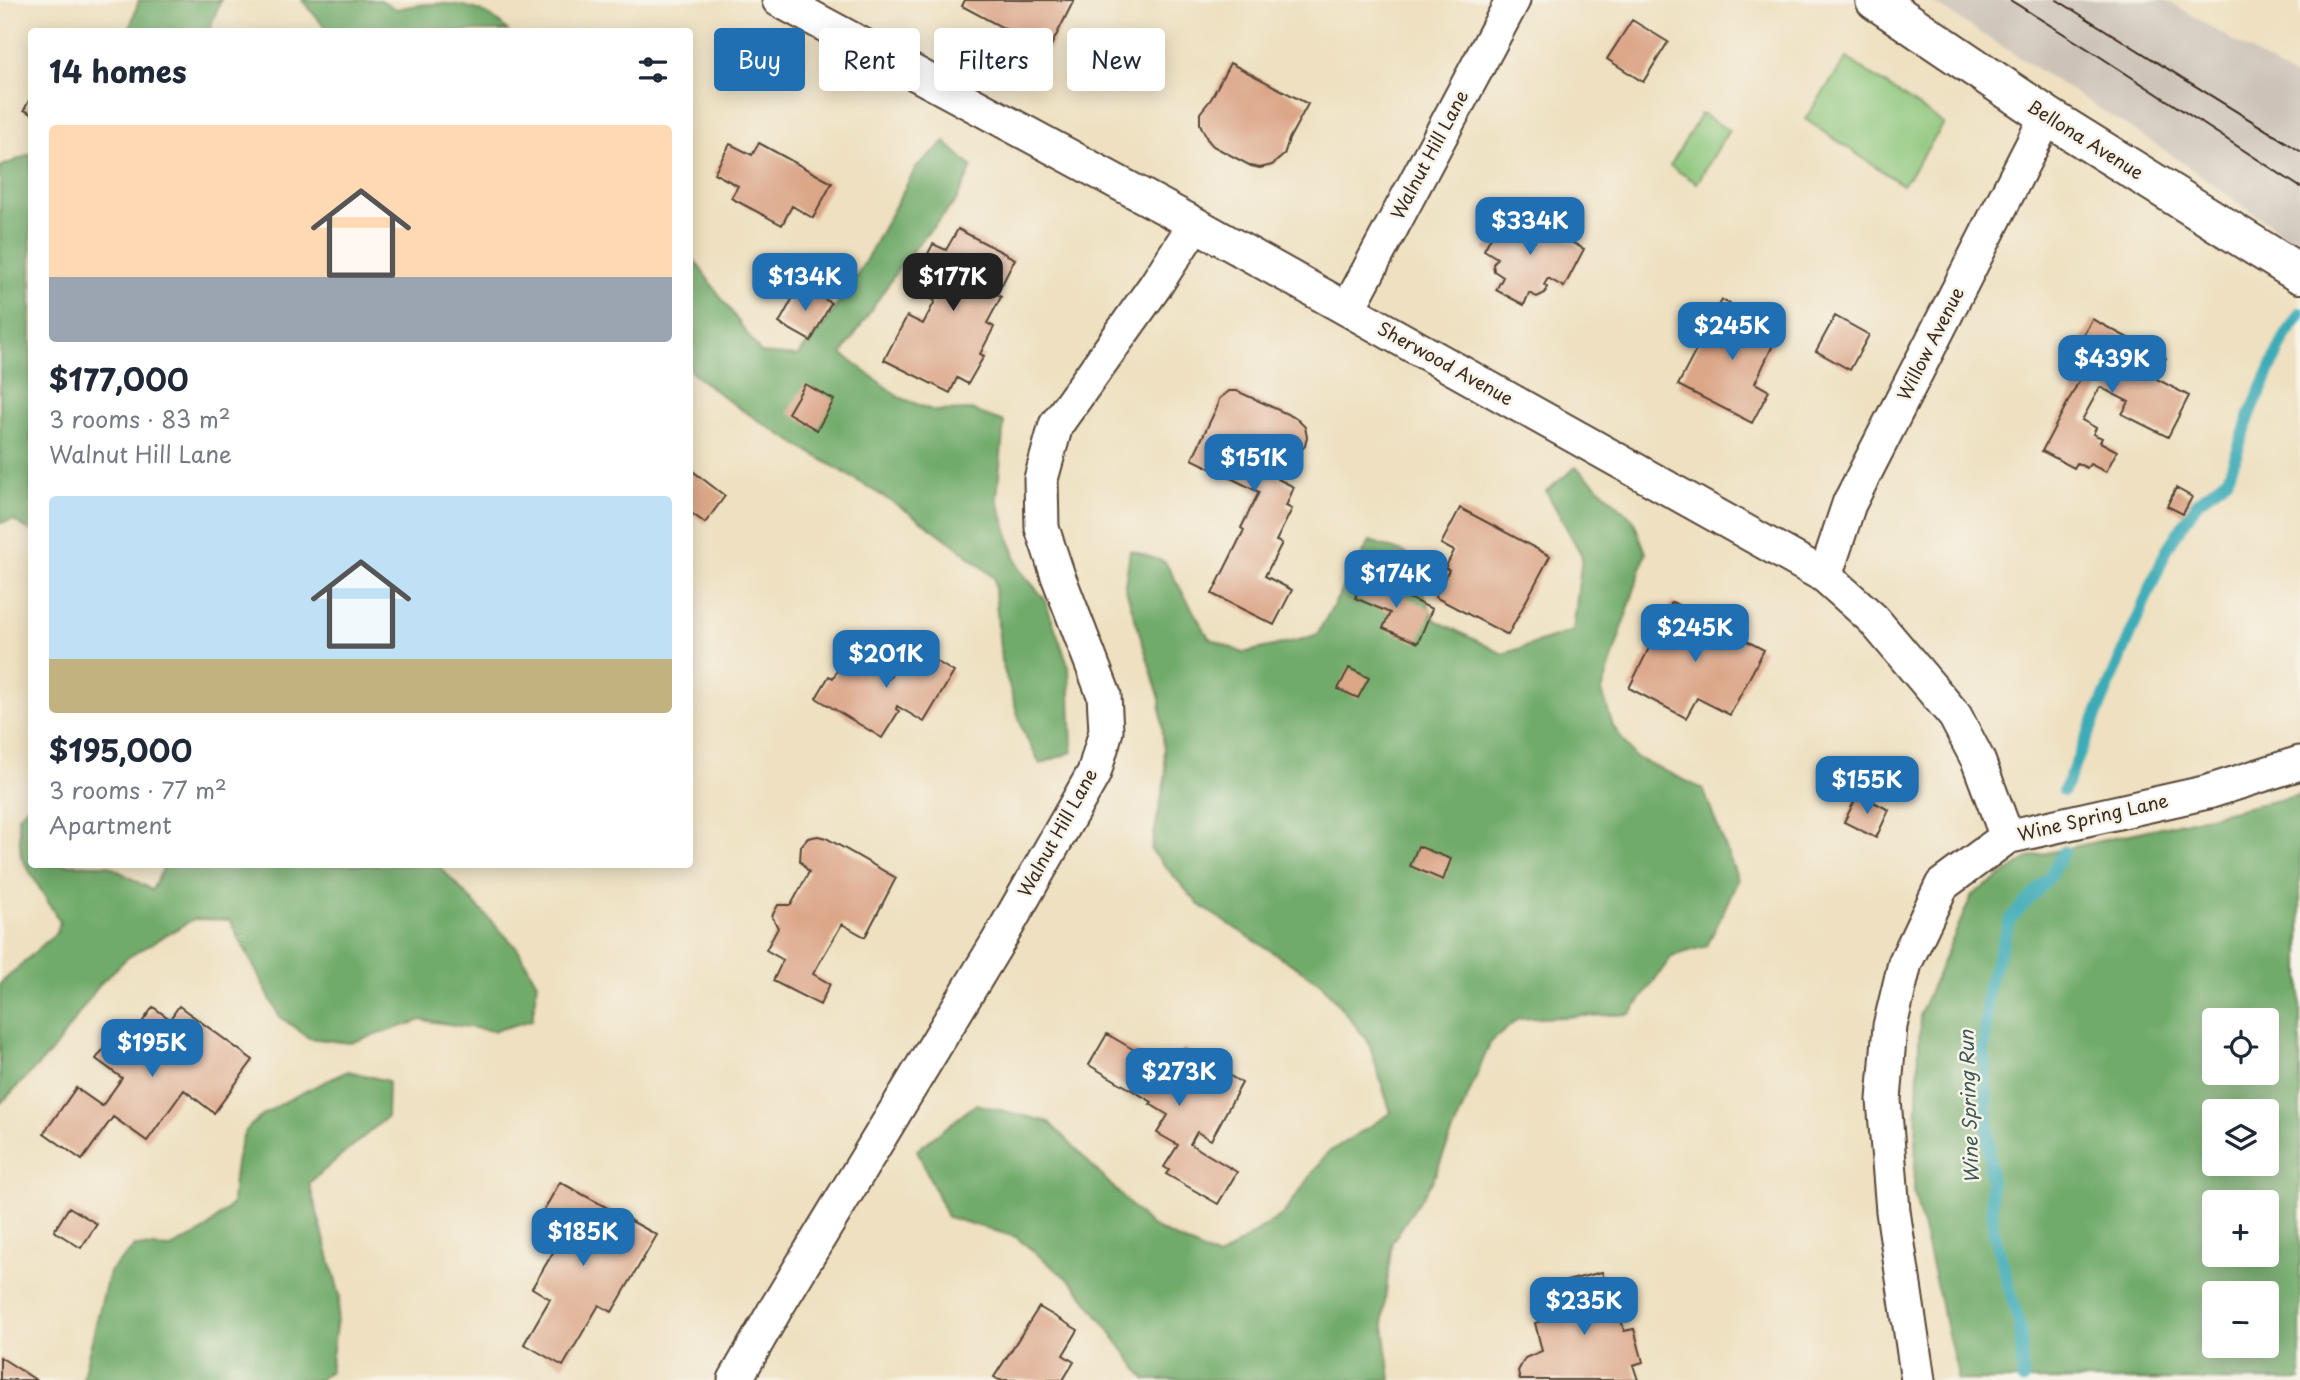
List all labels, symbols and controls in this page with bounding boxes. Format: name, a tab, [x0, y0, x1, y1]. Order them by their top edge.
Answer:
chip: Buy	[714, 28, 805, 91]
chip: Rent	[819, 28, 920, 91]
chip: Filters	[934, 28, 1053, 91]
chip: New	[1067, 28, 1165, 91]
text: 14 homes	[49, 48, 187, 93]
icon: filters	[634, 51, 672, 89]
street label: Walnut Hill Lane	[1383, 85, 1474, 224]
street label: Bellona Avenue	[2022, 92, 2149, 185]
icon: home	[298, 170, 424, 296]
pin: $334K	[1481, 198, 1579, 257]
text: $334K	[1491, 202, 1569, 237]
pin: $134K	[756, 254, 854, 313]
pin: $177K	[904, 254, 1002, 313]
text: $134K	[768, 258, 842, 293]
text: $177K	[919, 258, 987, 293]
street label: Willow Avenue	[1889, 282, 1970, 405]
pin: $245K	[1683, 302, 1781, 362]
text: $245K	[1694, 307, 1770, 342]
street label: Sherwood Avenue	[1373, 314, 1519, 411]
pin: $439K	[2063, 336, 2161, 395]
text: $439K	[2074, 340, 2150, 375]
text: $177,000	[49, 356, 189, 401]
text: 3 rooms · 83 m²	[49, 401, 231, 436]
pin: $151K	[1205, 434, 1303, 494]
text: Walnut Hill Lane	[49, 436, 232, 471]
text: $151K	[1220, 439, 1288, 474]
icon: home	[298, 541, 424, 667]
pin: $174K	[1347, 550, 1445, 610]
text: $174K	[1361, 555, 1431, 590]
pin: $245K	[1646, 604, 1744, 664]
text: $245K	[1657, 609, 1733, 644]
pin: $201K	[837, 630, 935, 690]
text: $201K	[849, 635, 923, 670]
text: $195,000	[49, 727, 192, 772]
pin: $155K	[1818, 756, 1916, 816]
text: $155K	[1832, 761, 1902, 796]
street label: Walnut Hill Lane	[1010, 763, 1103, 901]
text: 3 rooms · 77 m²	[49, 772, 227, 807]
street label: Wine Spring Lane	[2015, 786, 2171, 847]
text: Apartment	[49, 807, 172, 842]
map controls	[2202, 1008, 2279, 1358]
button: locate	[2202, 1008, 2279, 1085]
pin: $195K	[103, 1020, 201, 1079]
text: $195K	[117, 1024, 187, 1059]
water label: Wine Spring Run	[1951, 1028, 1985, 1184]
pin: $273K	[1130, 1048, 1228, 1108]
text: $273K	[1142, 1053, 1216, 1088]
button: layers	[2202, 1099, 2279, 1176]
button: +	[2202, 1190, 2279, 1267]
pin: $185K	[534, 1208, 632, 1268]
text: $185K	[548, 1213, 618, 1248]
pin: $235K	[1535, 1278, 1633, 1337]
button: −	[2202, 1281, 2279, 1358]
text: $235K	[1546, 1282, 1622, 1317]

